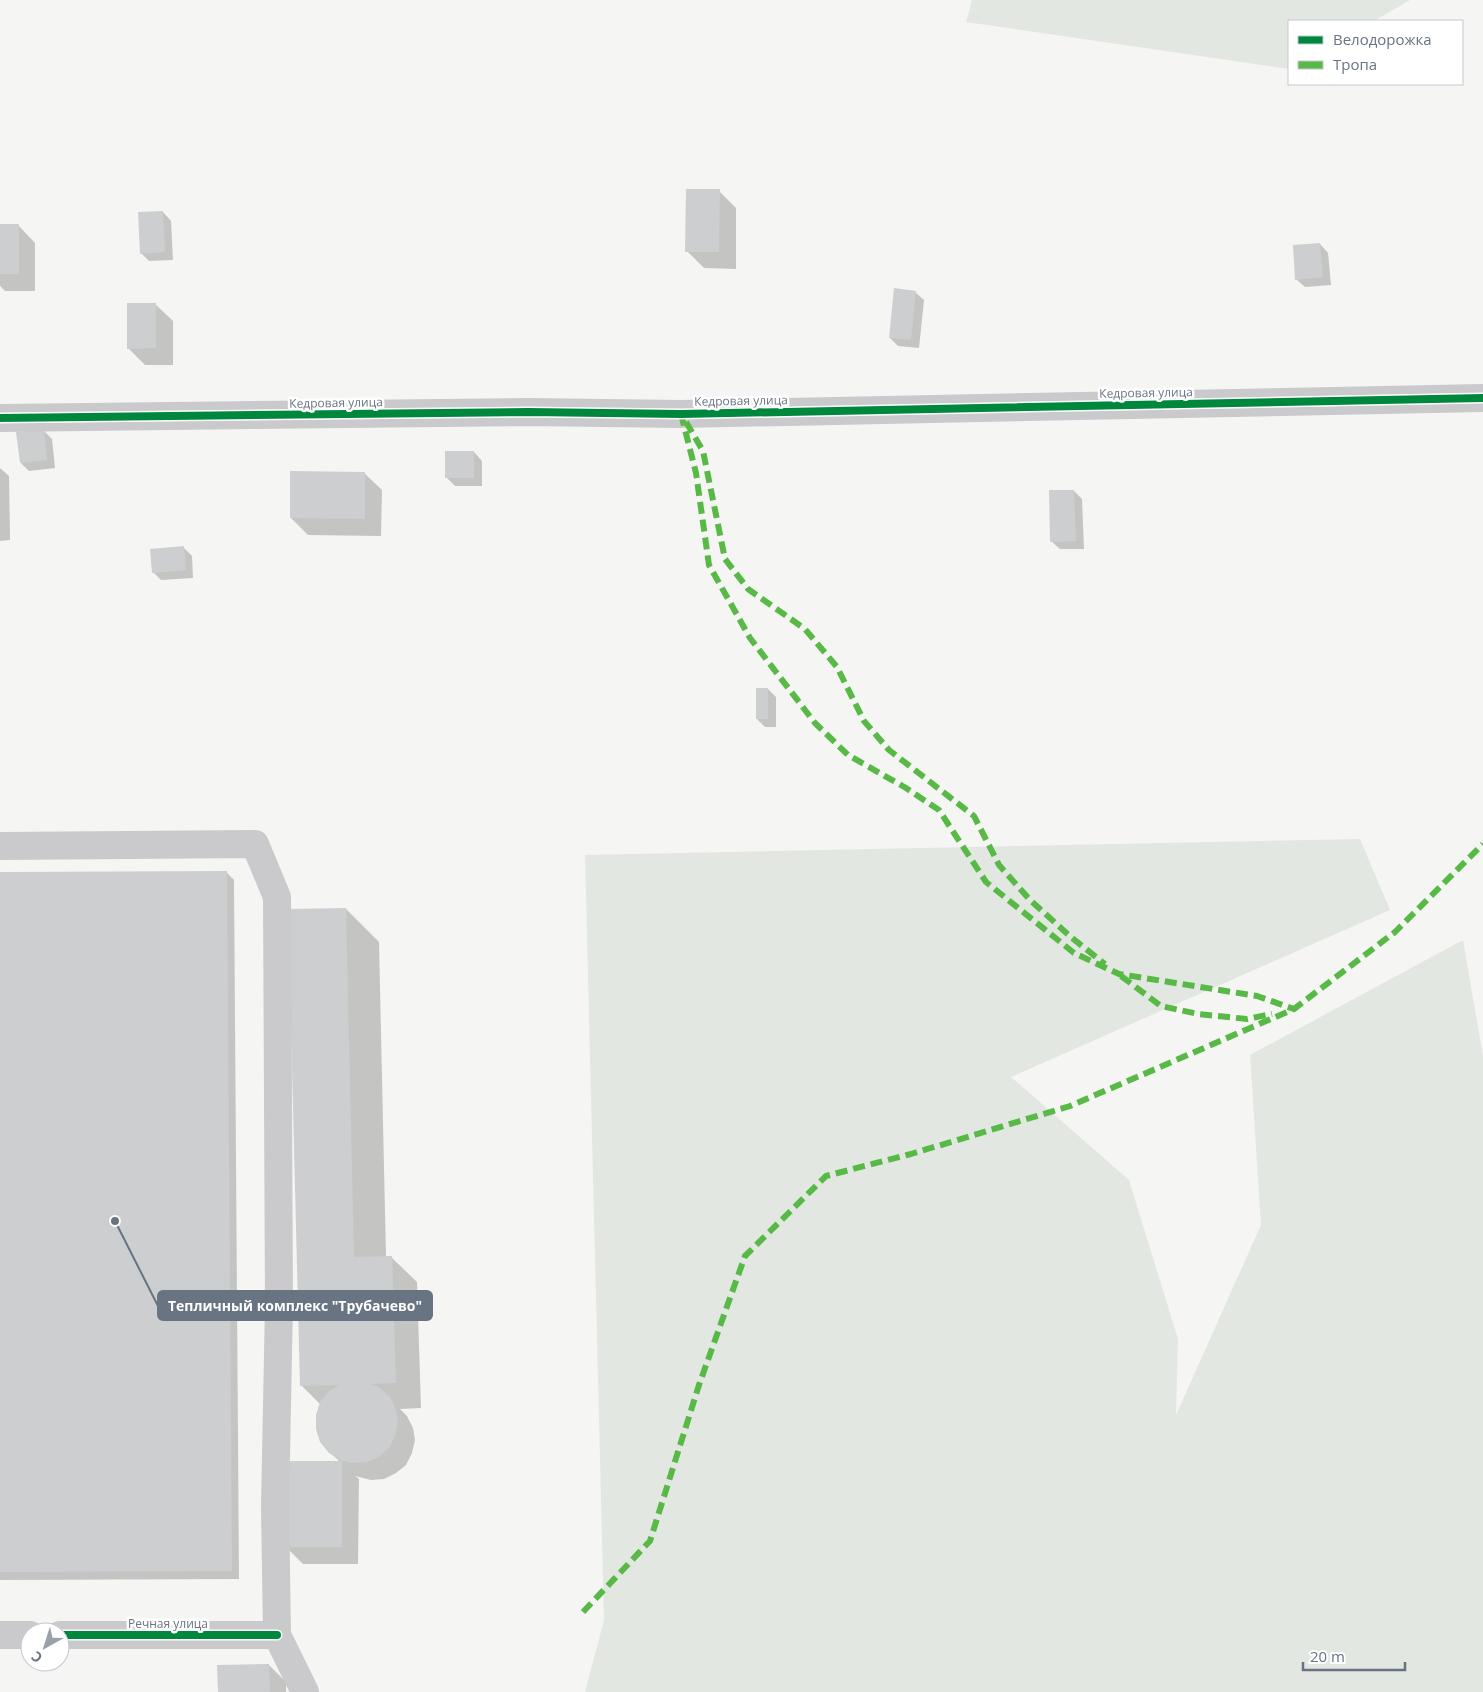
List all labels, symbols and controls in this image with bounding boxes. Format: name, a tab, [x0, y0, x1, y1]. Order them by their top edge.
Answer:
legend	[1288, 20, 1463, 85]
text: Велодорожка	[1333, 29, 1432, 49]
text: Тропа	[1333, 54, 1377, 74]
street label: Кедровая улица	[1099, 383, 1193, 402]
street label: Кедровая улица	[694, 391, 788, 410]
street label: Кедровая улица	[289, 393, 383, 412]
callout: Тепличный комплекс "Трубачево"	[158, 1291, 432, 1320]
text: Тепличный комплекс "Трубачево"	[168, 1296, 422, 1315]
street label: Речная улица	[128, 1615, 208, 1632]
north arrow	[20, 1622, 70, 1672]
scale bar	[1303, 1640, 1406, 1672]
text: 20 m	[1310, 1646, 1345, 1666]
text: С	[27, 1647, 46, 1668]

